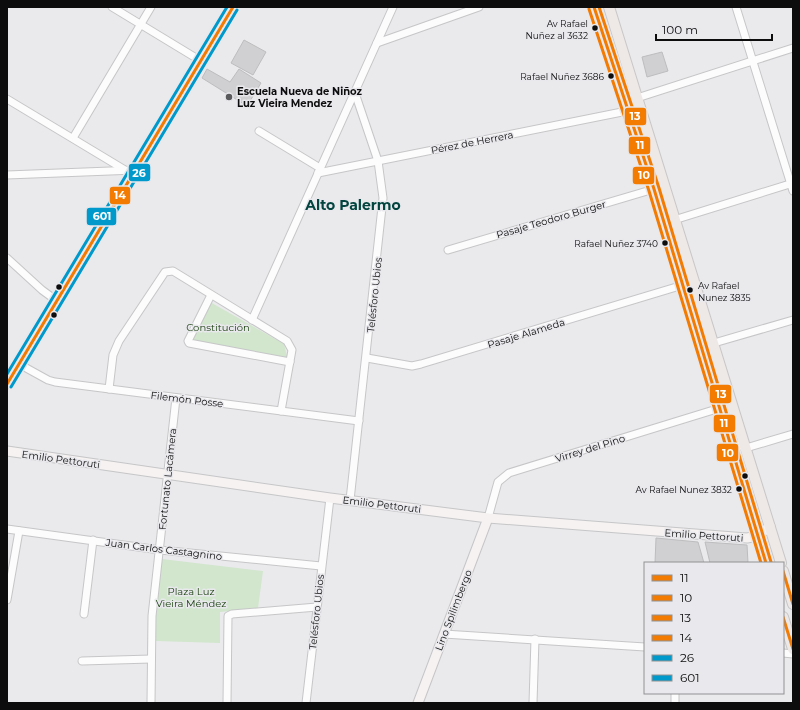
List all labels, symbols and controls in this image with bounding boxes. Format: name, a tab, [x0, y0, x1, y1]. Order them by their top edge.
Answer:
scale bar	[656, 16, 772, 42]
place label: Av Rafael Nuñez al 3632	[525, 18, 588, 41]
text: 100 m	[662, 22, 698, 37]
marker: Av Rafael Nuñez al 3632	[590, 23, 600, 33]
place label: Rafael Nuñez 3686	[520, 71, 605, 82]
marker: Rafael Nuñez 3686	[606, 71, 616, 81]
place label: Escuela Nueva de Niñoz Luz Vieira Mendez	[237, 85, 363, 110]
marker: Escuela Nueva de Niñoz Luz Vieira Mendez	[224, 92, 234, 102]
line badge: 13	[624, 107, 647, 126]
text: 13	[630, 109, 641, 123]
street label: Pérez de Herrera	[430, 128, 514, 157]
line badge: 11	[628, 136, 651, 155]
text: 11	[636, 138, 644, 152]
line badge: 26	[128, 163, 151, 182]
text: 26	[132, 166, 146, 180]
line badge: 10	[632, 166, 655, 185]
text: 10	[638, 168, 650, 182]
line badge: 14	[109, 186, 131, 205]
text: 14	[114, 188, 126, 202]
district label: Alto Palermo	[304, 196, 401, 214]
street label: Pasaje Teodoro Burger	[495, 198, 607, 241]
line badge: 601	[86, 207, 117, 226]
text: 601	[93, 209, 111, 223]
place label: Rafael Nuñez 3740	[574, 238, 658, 249]
marker: Rafael Nuñez 3740	[660, 238, 670, 248]
street label: Telésforo Ubios	[364, 257, 385, 333]
place label: Av Rafael Nunez 3835	[698, 280, 751, 303]
unlabelled marker	[54, 282, 64, 292]
marker: Av Rafael Nunez 3835	[685, 285, 695, 295]
unlabelled marker	[49, 310, 59, 320]
street label: Pasaje Alameda	[486, 316, 566, 351]
park label: Constitución	[186, 321, 250, 334]
line badge: 13	[709, 384, 732, 404]
text: 13	[716, 387, 727, 401]
street label: Filemón Posse	[150, 389, 224, 410]
line badge: 11	[713, 414, 736, 433]
text: 11	[720, 416, 728, 430]
street label: Fortunato Lacámera	[156, 428, 179, 531]
street label: Virrey del Pino	[554, 432, 627, 465]
line badge: 10	[716, 443, 739, 462]
text: 10	[722, 446, 734, 460]
street label: Emilio Pettoruti	[21, 448, 101, 471]
unlabelled marker	[740, 471, 750, 481]
place label: Av Rafael Nunez 3832	[636, 484, 732, 495]
marker: Av Rafael Nunez 3832	[734, 484, 744, 494]
street label: Emilio Pettoruti	[342, 493, 422, 516]
street label: Emilio Pettoruti	[664, 526, 744, 545]
street label: Juan Carlos Castagnino	[104, 536, 223, 563]
legend	[644, 562, 784, 694]
street label: Lino Spilimbergo	[432, 568, 475, 652]
text: 11	[680, 570, 689, 585]
street label: Telésforo Ubios	[306, 574, 327, 650]
park label: Plaza Luz Vieira Méndez	[156, 585, 226, 610]
text: 10	[680, 590, 692, 605]
text: 13	[680, 610, 691, 625]
text: 14	[680, 630, 692, 645]
text: 26	[680, 650, 694, 665]
text: 601	[680, 670, 700, 685]

